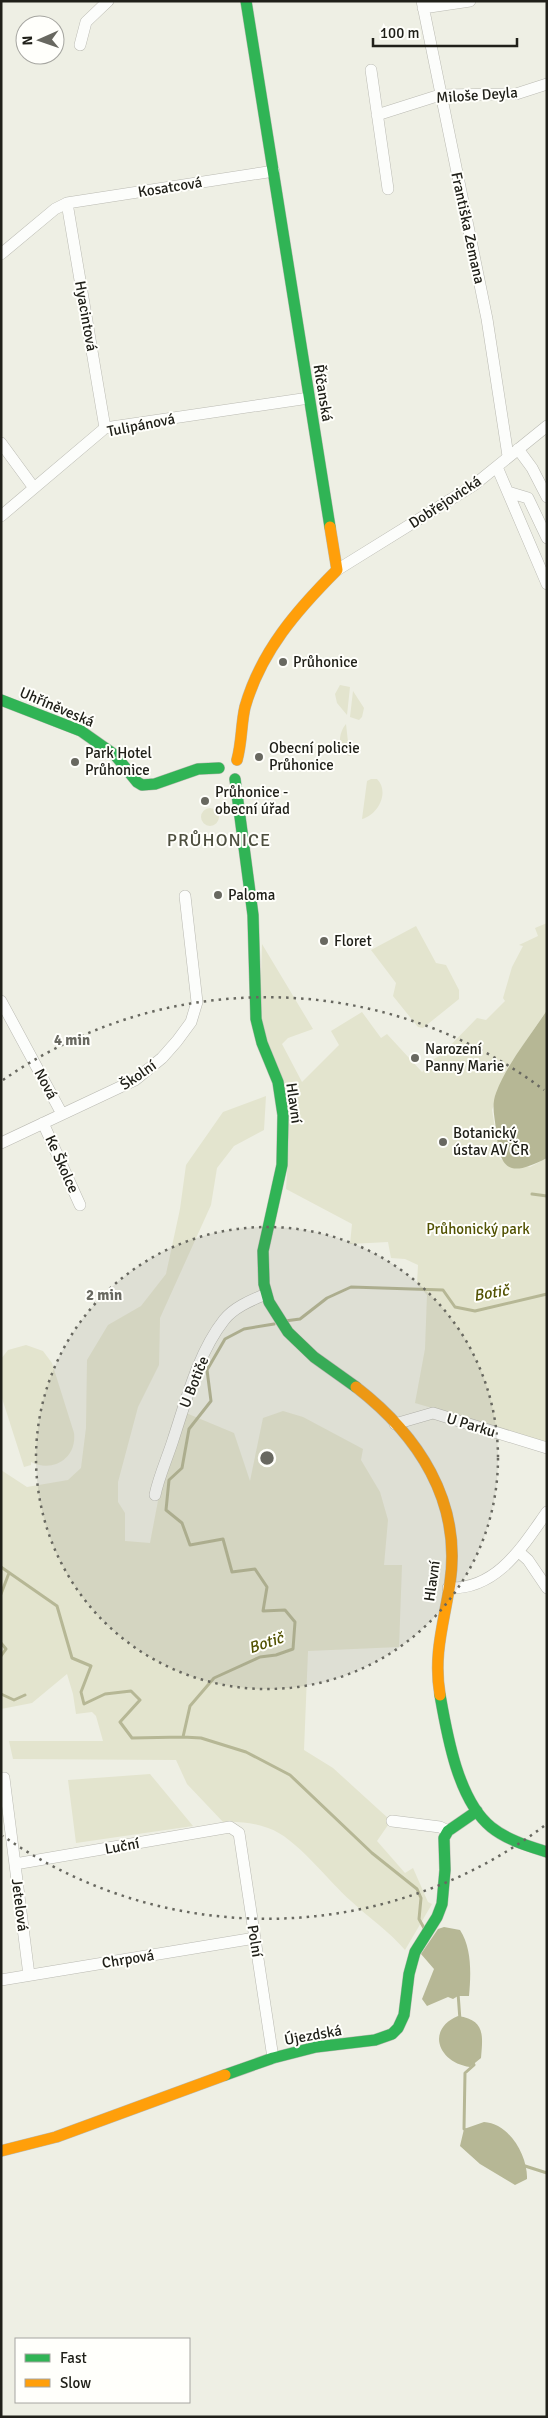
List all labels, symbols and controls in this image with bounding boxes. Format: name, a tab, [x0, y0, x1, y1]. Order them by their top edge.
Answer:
north arrow	[15, 15, 65, 65]
scale bar	[373, 15, 517, 47]
text: 100 m	[380, 24, 420, 42]
text: N	[19, 35, 36, 46]
street label: Miloše Deyla	[436, 83, 518, 107]
street label: Františka Zemana	[447, 170, 489, 286]
street label: Kosatcová	[137, 173, 203, 201]
street label: Hyacintová	[71, 279, 101, 353]
street label: Říčanská	[310, 363, 337, 423]
street label: Tulipánová	[106, 410, 176, 440]
street label: Dobřejovická	[405, 472, 485, 532]
place label: Průhonice	[293, 653, 358, 671]
marker: Průhonice	[277, 656, 289, 668]
street label: Uhříněveská	[17, 683, 97, 731]
place label: Obecní policie Průhonice	[269, 739, 360, 774]
place label: Park Hotel Průhonice	[85, 744, 152, 779]
marker: Obecní policie Průhonice	[253, 751, 265, 763]
marker: Park Hotel Průhonice	[69, 756, 81, 768]
place label: Průhonice - obecní úřad	[215, 783, 290, 818]
marker: Průhonice - obecní úřad	[199, 795, 211, 807]
district label: PRŮHONICE	[167, 829, 271, 851]
place label: Paloma	[228, 886, 275, 904]
marker: Paloma	[212, 889, 224, 901]
place label: Floret	[334, 932, 372, 950]
marker: Floret	[318, 935, 330, 947]
text: 4 min	[54, 1031, 90, 1049]
place label: Narození Panny Marie	[425, 1040, 504, 1075]
marker: Narození Panny Marie	[409, 1052, 421, 1064]
street label: Školní	[116, 1055, 160, 1094]
street label: Nová	[30, 1066, 62, 1102]
street label: Hlavní	[282, 1081, 306, 1125]
place label: Botanický ústav AV ČR	[453, 1124, 529, 1159]
street label: Ke Školce	[41, 1132, 84, 1196]
marker: Botanický ústav AV ČR	[437, 1136, 449, 1148]
park label: Průhonický park	[426, 1220, 530, 1238]
water label: Botič	[472, 1280, 513, 1306]
text: 2 min	[86, 1286, 122, 1304]
street label: U Botiče	[176, 1354, 212, 1410]
street label: U Parku	[444, 1409, 498, 1441]
centre of rings	[258, 1449, 276, 1467]
street label: Hlavní	[420, 1559, 444, 1603]
water label: Botič	[246, 1627, 288, 1658]
street label: Luční	[103, 1834, 141, 1858]
street label: Jetelová	[8, 1878, 32, 1932]
street label: Polní	[244, 1924, 266, 1958]
street label: Chrpová	[101, 1946, 155, 1972]
street label: Újezdská	[283, 2020, 343, 2049]
legend	[15, 2338, 190, 2403]
text: Fast	[60, 2349, 87, 2367]
text: Slow	[60, 2374, 91, 2392]

